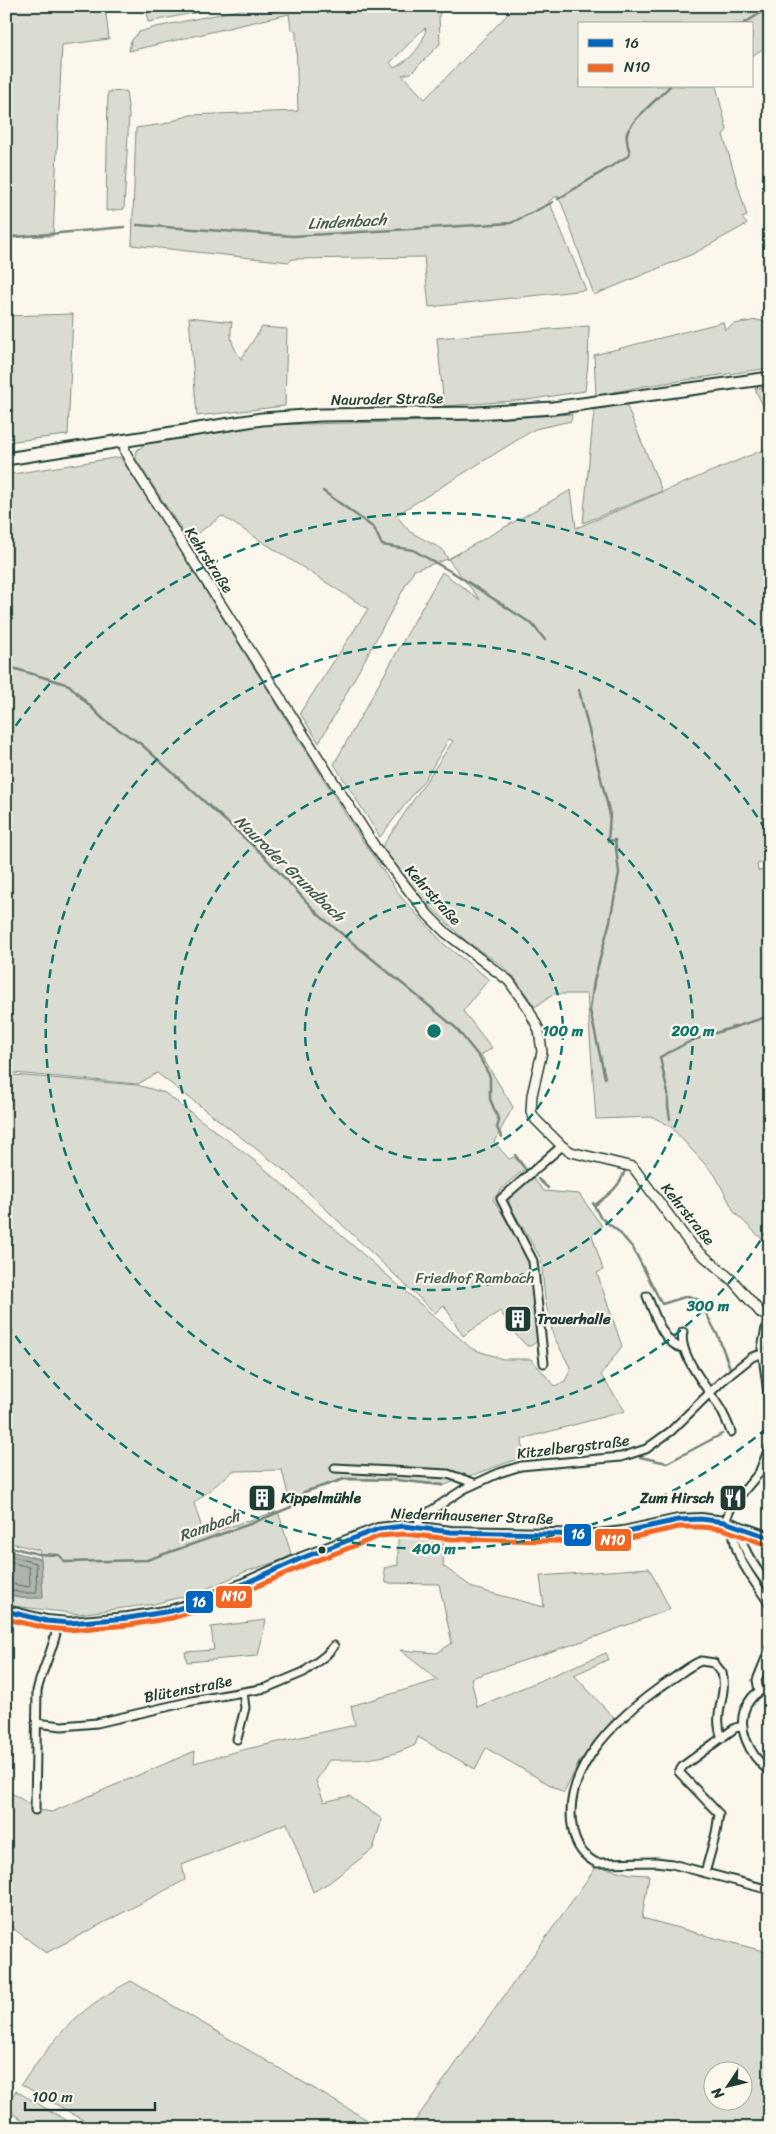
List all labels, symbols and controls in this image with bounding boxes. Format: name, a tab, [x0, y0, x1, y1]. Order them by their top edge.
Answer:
legend	[578, 22, 754, 88]
text: 16	[624, 30, 639, 56]
text: N10	[624, 54, 650, 80]
water label: Lindenbach	[307, 205, 389, 238]
street label: Nauroder Straße	[331, 385, 443, 413]
street label: Kehrstraße	[178, 522, 240, 598]
water label: Nauroder Grundbach	[227, 808, 353, 930]
street label: Kehrstraße	[398, 859, 468, 931]
text: 100 m	[543, 1018, 584, 1044]
text: 200 m	[670, 1018, 715, 1044]
centre of rings	[425, 1022, 443, 1040]
street label: Kehrstraße	[654, 1177, 722, 1251]
park label: Friedhof Rambach	[416, 1265, 535, 1291]
text: 300 m	[686, 1293, 730, 1319]
building icon: Trauerhalle	[503, 1304, 533, 1334]
place label: Trauerhalle	[537, 1306, 611, 1332]
street label: Kitzelbergstraße	[515, 1427, 631, 1467]
building icon: Kippelmühle	[247, 1483, 277, 1513]
restaurant icon: Zum Hirsch	[718, 1483, 748, 1513]
place label: Kippelmühle	[280, 1485, 362, 1511]
place label: Zum Hirsch	[639, 1485, 714, 1511]
street label: Niedernhausener Straße	[390, 1500, 554, 1532]
water label: Rambach	[175, 1501, 245, 1550]
text: 16	[571, 1522, 585, 1547]
line badge: 16	[563, 1523, 592, 1547]
line badge: N10	[594, 1528, 632, 1552]
text: N10	[600, 1528, 625, 1553]
text: 400 m	[411, 1536, 456, 1562]
unlabelled marker	[317, 1545, 327, 1555]
text: N10	[221, 1584, 246, 1609]
line badge: N10	[215, 1585, 253, 1609]
line badge: 16	[185, 1590, 214, 1614]
text: 16	[192, 1590, 206, 1615]
street label: Blütenstraße	[142, 1668, 234, 1710]
north arrow	[704, 2062, 754, 2112]
scale bar	[25, 2079, 155, 2111]
text: N	[705, 2082, 731, 2105]
text: 100 m	[32, 2084, 73, 2110]

